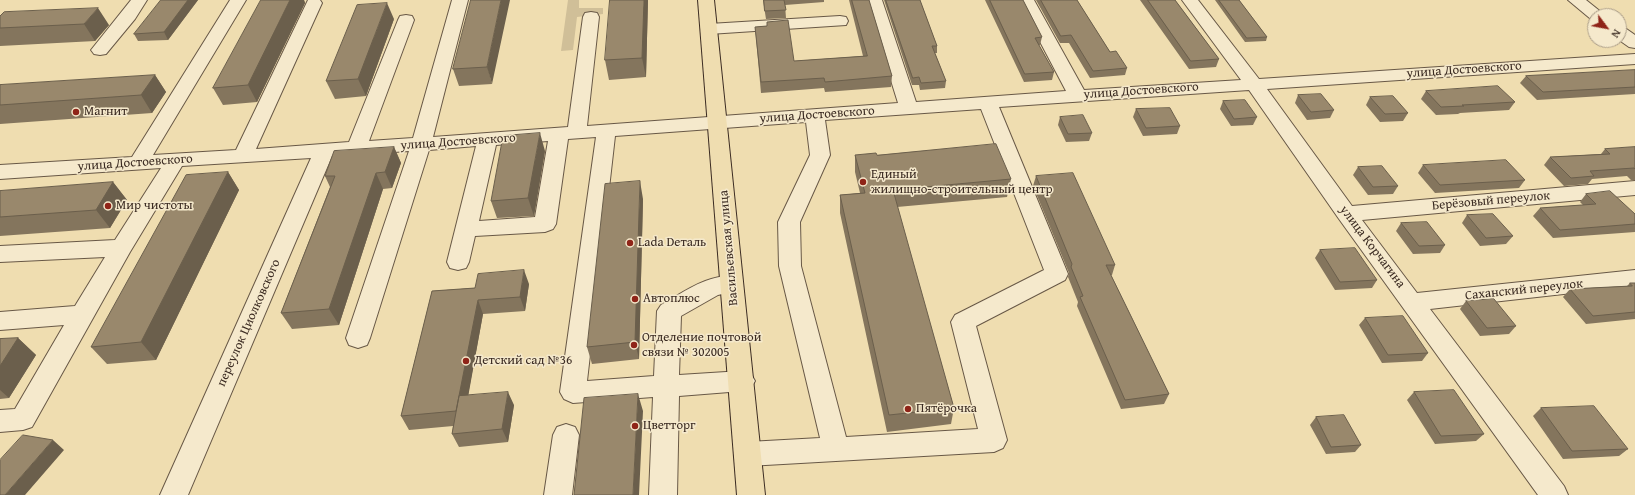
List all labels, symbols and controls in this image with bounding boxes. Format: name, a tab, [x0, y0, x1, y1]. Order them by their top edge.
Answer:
north arrow	[1587, 8, 1627, 48]
text: N	[1608, 26, 1625, 41]
street label: улица Достоевского	[1406, 58, 1522, 82]
street label: улица Достоевского	[1083, 79, 1199, 103]
street label: улица Достоевского	[759, 103, 875, 127]
place label: Магнит	[84, 104, 127, 120]
marker: Магнит	[71, 107, 81, 117]
street label: улица Достоевского	[400, 130, 516, 154]
street label: улица Достоевского	[77, 151, 193, 175]
place label: Единый жилищно-строительный центр	[871, 167, 1052, 198]
marker: Единый жилищно-строительный центр	[858, 177, 868, 187]
street label: Берёзовый переулок	[1431, 188, 1551, 214]
street label: Васильевская улица	[716, 190, 742, 306]
place label: Мир чистоты	[116, 198, 193, 214]
marker: Мир чистоты	[103, 201, 113, 211]
street label: улица Корчагина	[1336, 202, 1408, 292]
place label: Lada Dеталь	[638, 235, 706, 251]
marker: Lada Dеталь	[625, 238, 635, 248]
street label: переулок Циолковского	[214, 257, 284, 389]
street label: Саханский переулок	[1464, 276, 1584, 304]
place label: Автоплюс	[643, 291, 700, 307]
marker: Автоплюс	[630, 294, 640, 304]
place label: Отделение почтовой связи № 302005	[642, 330, 761, 361]
marker: Отделение почтовой связи № 302005	[629, 340, 639, 350]
place label: Детский сад №36	[474, 353, 572, 369]
marker: Детский сад №36	[461, 356, 471, 366]
place label: Пятёрочка	[916, 401, 977, 417]
marker: Пятёрочка	[903, 404, 913, 414]
place label: Цветторг	[643, 418, 696, 434]
marker: Цветторг	[630, 421, 640, 431]

